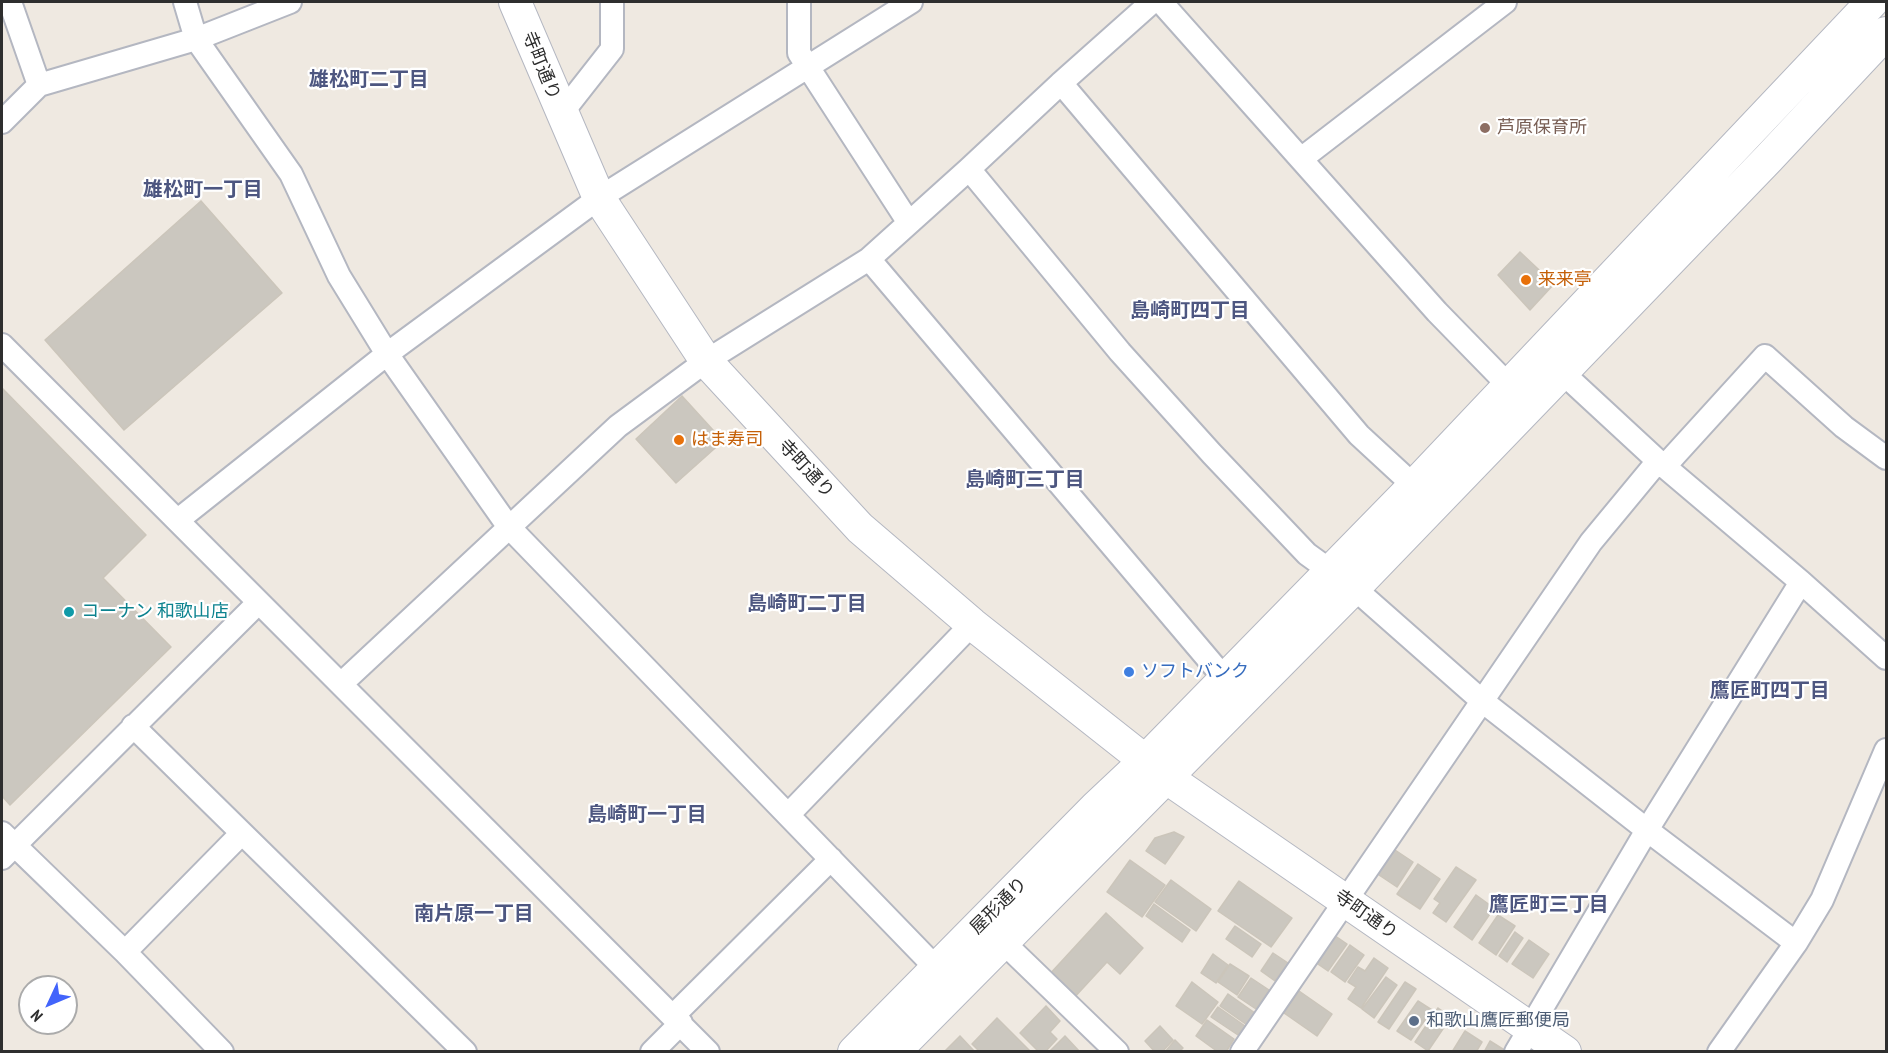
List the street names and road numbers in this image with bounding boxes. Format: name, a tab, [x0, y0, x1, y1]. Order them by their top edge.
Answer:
street label: 寺町通り	[518, 29, 564, 103]
street label: 寺町通り	[774, 435, 838, 503]
street label: 屋形通り	[966, 873, 1032, 939]
street label: 寺町通り	[1330, 886, 1402, 944]

